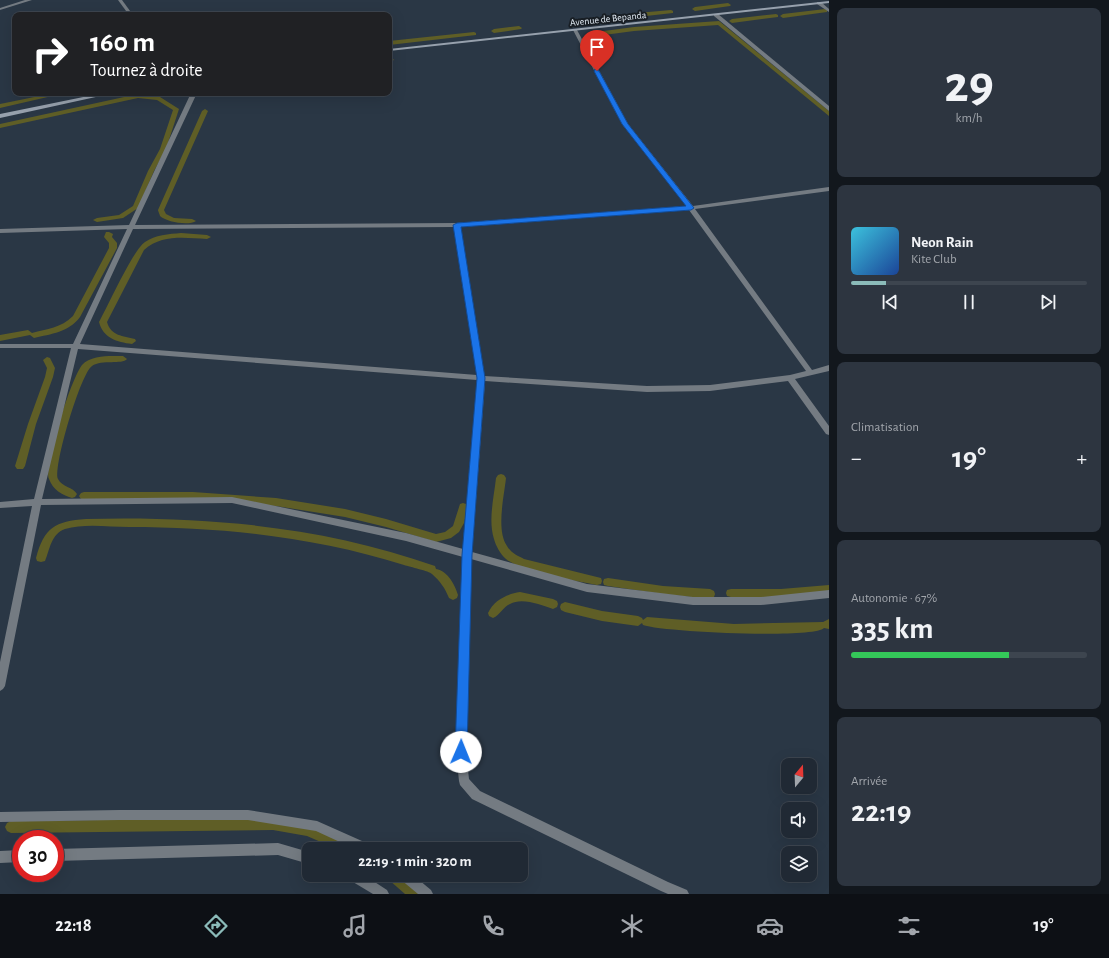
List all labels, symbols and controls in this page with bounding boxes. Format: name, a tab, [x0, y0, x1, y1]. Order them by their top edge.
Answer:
street label: Avenue de Bepanda	[569, 10, 647, 28]
icon: right	[24, 28, 76, 80]
text: 160 m	[90, 29, 155, 57]
pin	[580, 30, 614, 71]
icon: arrive	[586, 36, 608, 58]
text: 29	[944, 59, 994, 111]
text: Tournez à droite	[90, 62, 203, 80]
text: km/h	[956, 112, 982, 125]
text: Neon Rain	[911, 235, 973, 250]
text: Kite Club	[911, 253, 957, 266]
icon: previous	[879, 291, 901, 313]
icon: pause	[958, 291, 980, 313]
icon: next	[1037, 291, 1059, 313]
text: Climatisation	[851, 421, 919, 434]
text: 19°	[952, 443, 986, 473]
text: −	[851, 447, 862, 469]
text: +	[1076, 447, 1087, 469]
text: Autonomie · 67%	[851, 592, 937, 605]
text: 335 km	[851, 614, 933, 644]
position arrow	[440, 731, 482, 773]
north arrow	[781, 758, 817, 794]
map controls	[781, 758, 817, 882]
text: Arrivée	[851, 775, 887, 788]
text: 22:19	[851, 797, 911, 827]
button: sound	[781, 802, 817, 838]
speed limit sign: 30	[12, 830, 64, 882]
button: layers	[781, 846, 817, 882]
text: 22:19 · 1 min · 320 m	[358, 854, 472, 869]
icon: directions	[202, 912, 230, 940]
icon: music	[341, 912, 369, 940]
icon: phone	[479, 912, 507, 940]
icon: climate	[618, 912, 646, 940]
icon: car	[756, 912, 784, 940]
icon: filters	[895, 912, 923, 940]
text: 22:18	[55, 917, 92, 935]
text: 19°	[1033, 917, 1054, 935]

